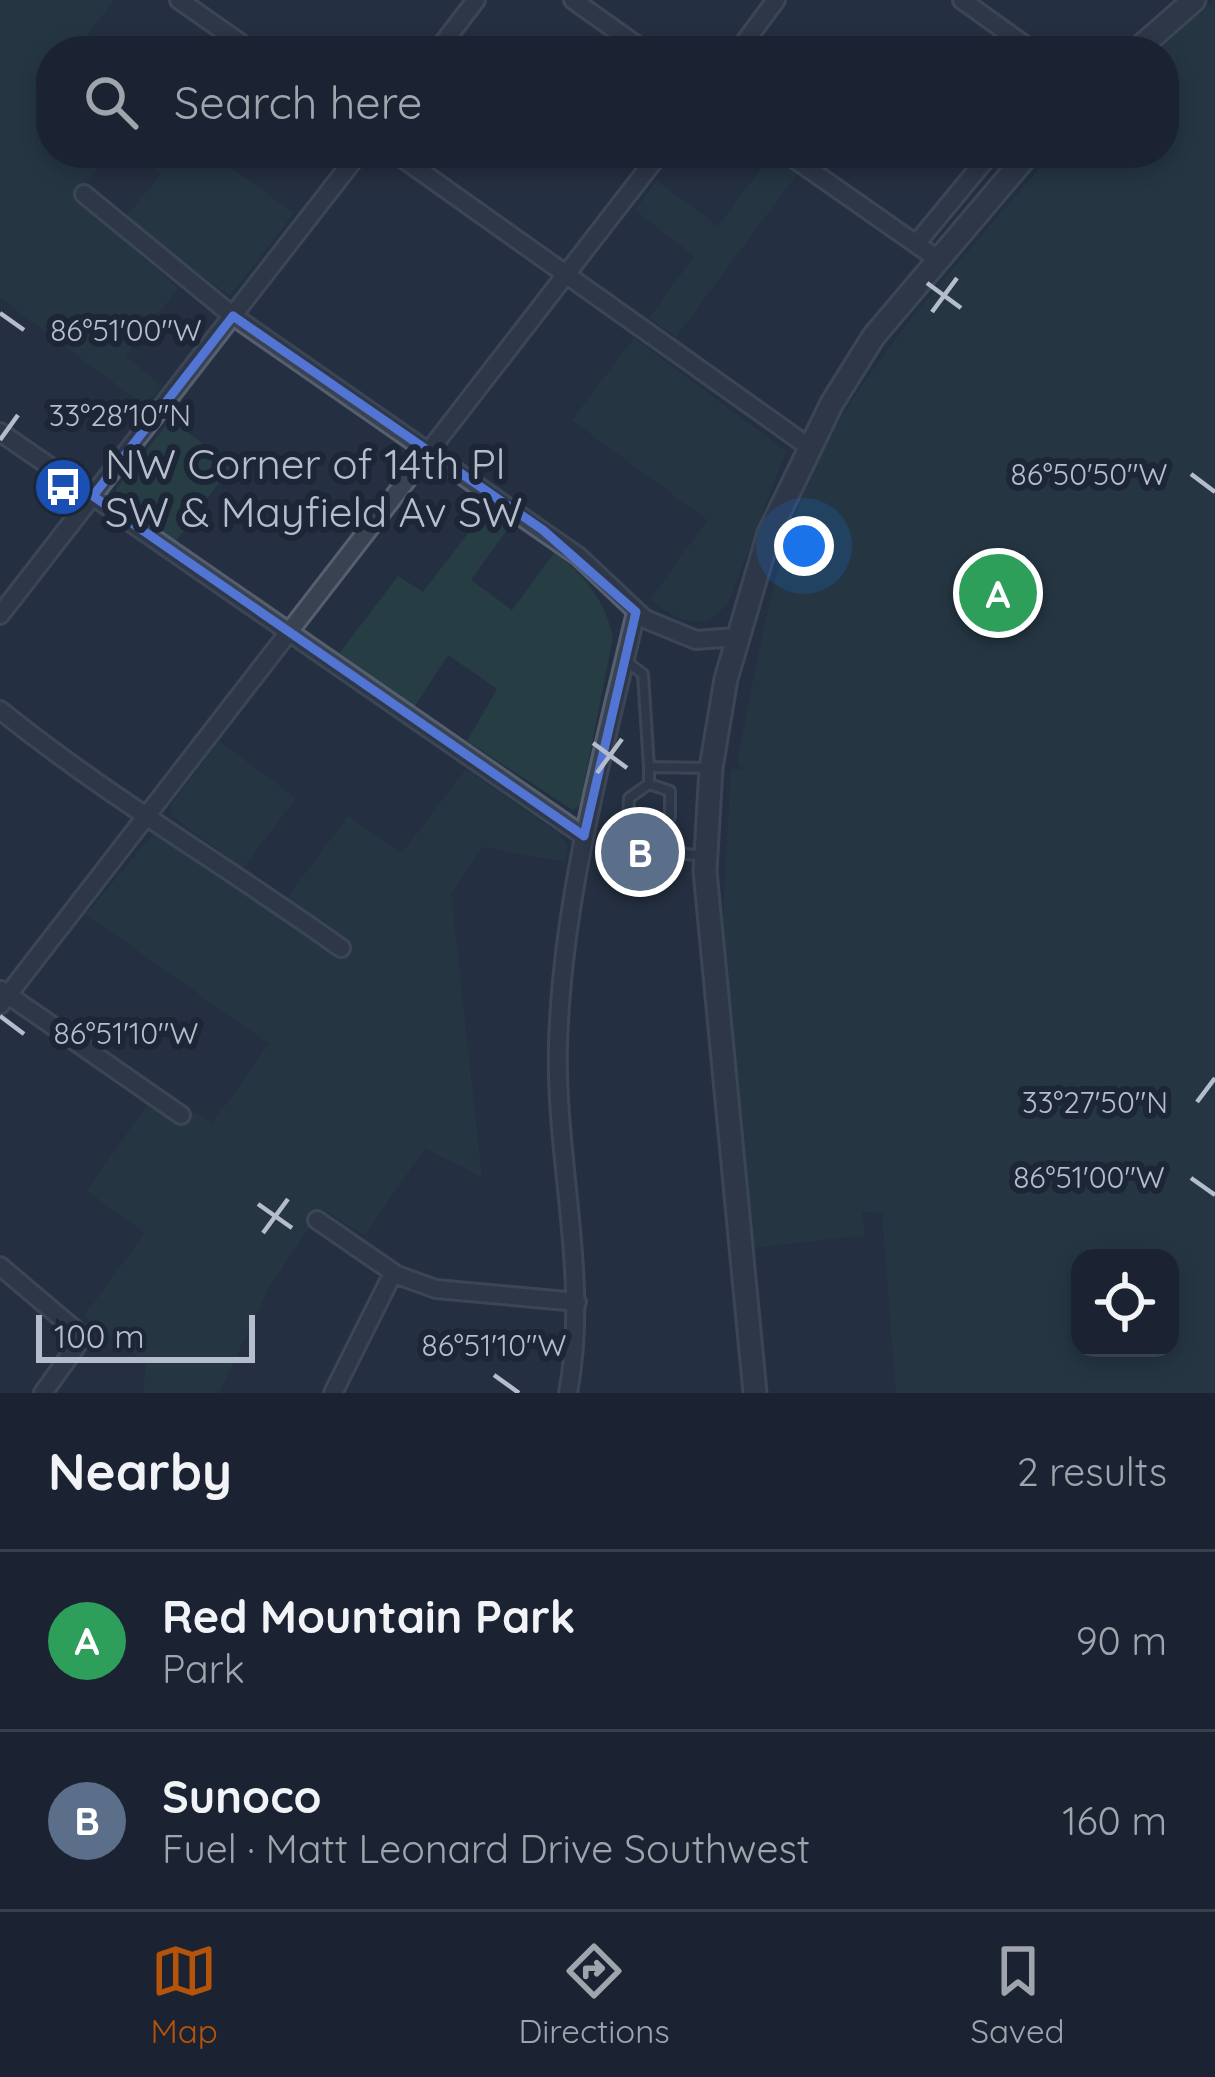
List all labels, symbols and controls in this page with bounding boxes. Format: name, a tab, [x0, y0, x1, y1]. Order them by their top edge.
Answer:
search box	[36, 36, 1179, 168]
icon: search	[78, 69, 144, 135]
text: Search here	[174, 74, 422, 130]
text: 86°51'00"W	[50, 311, 202, 349]
text: 33°28'10"N	[49, 396, 191, 434]
place label: NW Corner of 14th Pl SW & Mayfield Av SW	[105, 437, 522, 538]
text: 86°50'50"W	[1011, 455, 1167, 493]
bus stop icon: NW Corner of 14th Pl SW & Mayfield Av SW	[32, 456, 94, 518]
your location	[774, 516, 834, 576]
pin: A	[959, 548, 1037, 638]
pin: B	[601, 807, 679, 897]
text: 86°51'10"W	[54, 1014, 198, 1052]
text: 33°27'50"N	[1022, 1083, 1168, 1121]
text: 86°51'00"W	[1013, 1158, 1165, 1196]
map controls	[1071, 1249, 1179, 1357]
button: locate	[1071, 1249, 1179, 1357]
scale bar	[36, 1309, 255, 1362]
text: 100 m	[54, 1315, 145, 1356]
text: 86°51'10"W	[422, 1326, 566, 1364]
text: Nearby	[48, 1439, 232, 1503]
text: 2 results	[1017, 1447, 1167, 1496]
text: Red Mountain Park	[162, 1588, 575, 1644]
text: A	[75, 1616, 99, 1665]
text: 90 m	[1076, 1616, 1167, 1665]
text: Park	[162, 1644, 245, 1693]
text: Sunoco	[162, 1768, 322, 1824]
text: B	[74, 1796, 100, 1845]
text: 160 m	[1062, 1796, 1167, 1845]
text: Fuel · Matt Leonard Drive Southwest	[162, 1824, 810, 1873]
tab: Map	[150, 1938, 218, 2051]
tab: Directions	[518, 1938, 670, 2051]
tab: Saved	[971, 1938, 1065, 2051]

